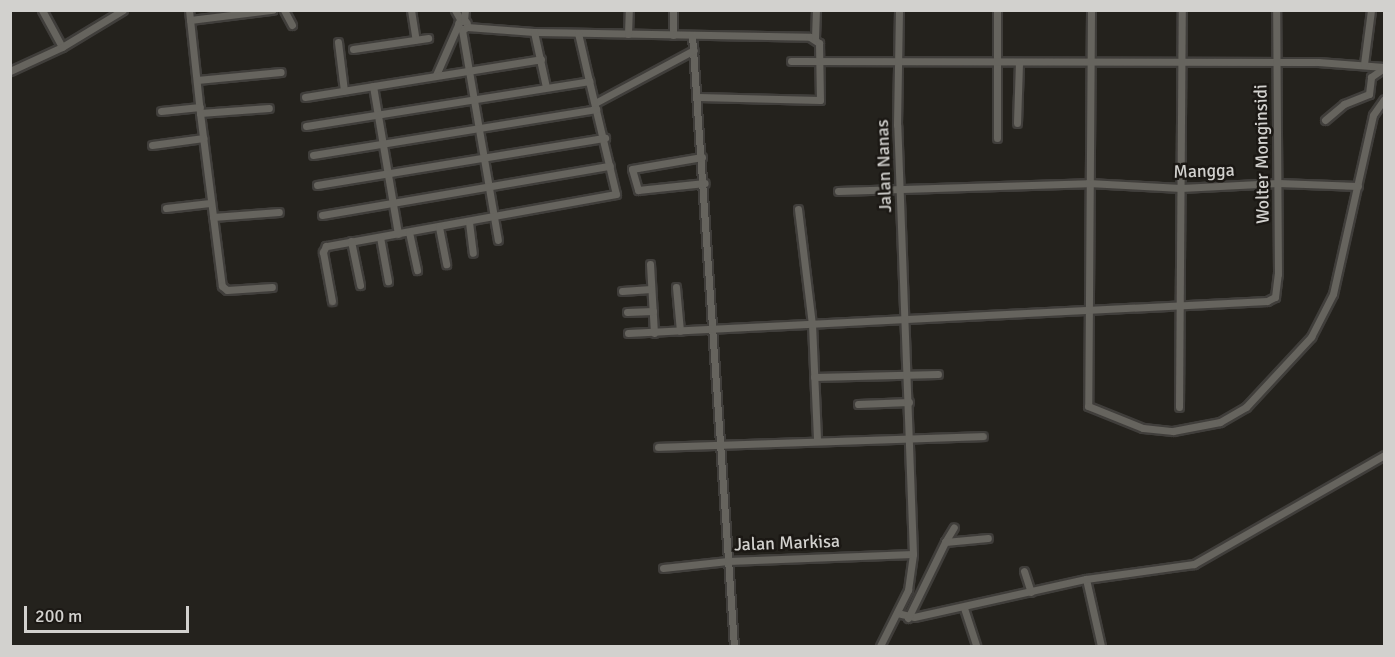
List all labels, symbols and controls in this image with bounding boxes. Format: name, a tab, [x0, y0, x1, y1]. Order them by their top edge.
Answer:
street label: Wolter Monginsidi	[1250, 84, 1274, 224]
street label: Jalan Nanas	[872, 119, 896, 213]
street label: Mangga	[1173, 159, 1235, 183]
street label: Jalan Markisa	[734, 530, 840, 556]
scale bar	[27, 594, 192, 632]
text: 200 m	[35, 605, 82, 627]

